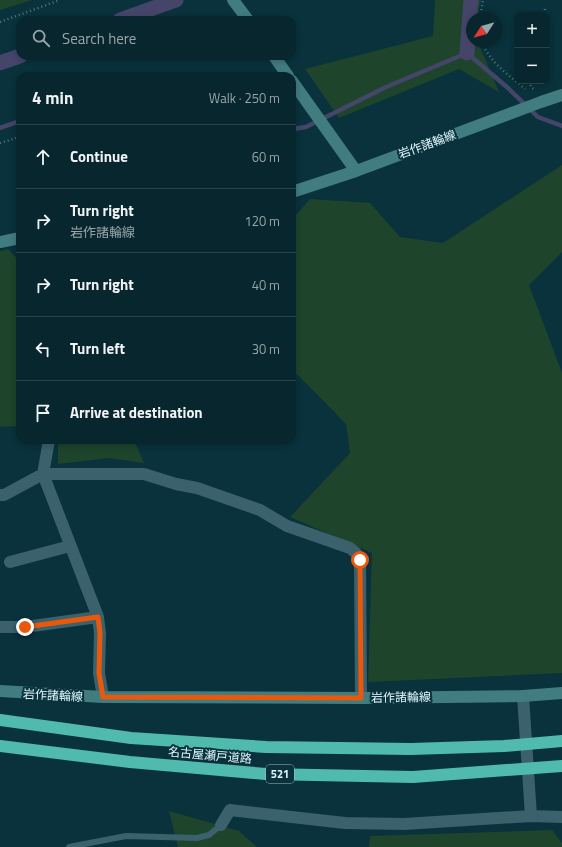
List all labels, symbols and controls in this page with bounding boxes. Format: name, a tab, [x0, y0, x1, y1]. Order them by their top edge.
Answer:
north arrow	[466, 12, 502, 48]
map controls	[514, 12, 550, 84]
button: +	[514, 12, 550, 48]
search box	[16, 16, 296, 60]
icon: search	[30, 27, 52, 49]
text: Search here	[62, 27, 136, 50]
button: −	[514, 48, 550, 84]
text: 4 min	[32, 85, 73, 111]
text: Walk · 250 m	[209, 88, 280, 108]
street label: 岩作諸輪線	[396, 125, 458, 163]
text: Continue	[70, 145, 128, 168]
icon: ahead	[32, 146, 54, 168]
text: 60 m	[252, 147, 280, 167]
text: Turn right	[70, 199, 134, 222]
icon: right	[32, 210, 54, 232]
text: 120 m	[244, 211, 280, 231]
text: 岩作諸輪線	[70, 222, 135, 242]
text: Turn right	[70, 273, 134, 296]
icon: right	[32, 274, 54, 296]
text: 40 m	[252, 275, 280, 295]
text: Turn left	[70, 337, 125, 360]
icon: left	[32, 338, 54, 360]
text: 30 m	[252, 339, 280, 359]
text: Arrive at destination	[70, 401, 203, 424]
icon: arrive	[32, 402, 54, 424]
route start	[351, 551, 369, 569]
route end	[16, 618, 34, 636]
street label: 岩作諸輪線	[23, 684, 83, 706]
street label: 岩作諸輪線	[371, 687, 431, 707]
street label: 名古屋瀬戸道路	[167, 742, 253, 768]
road number: 521	[266, 765, 294, 783]

